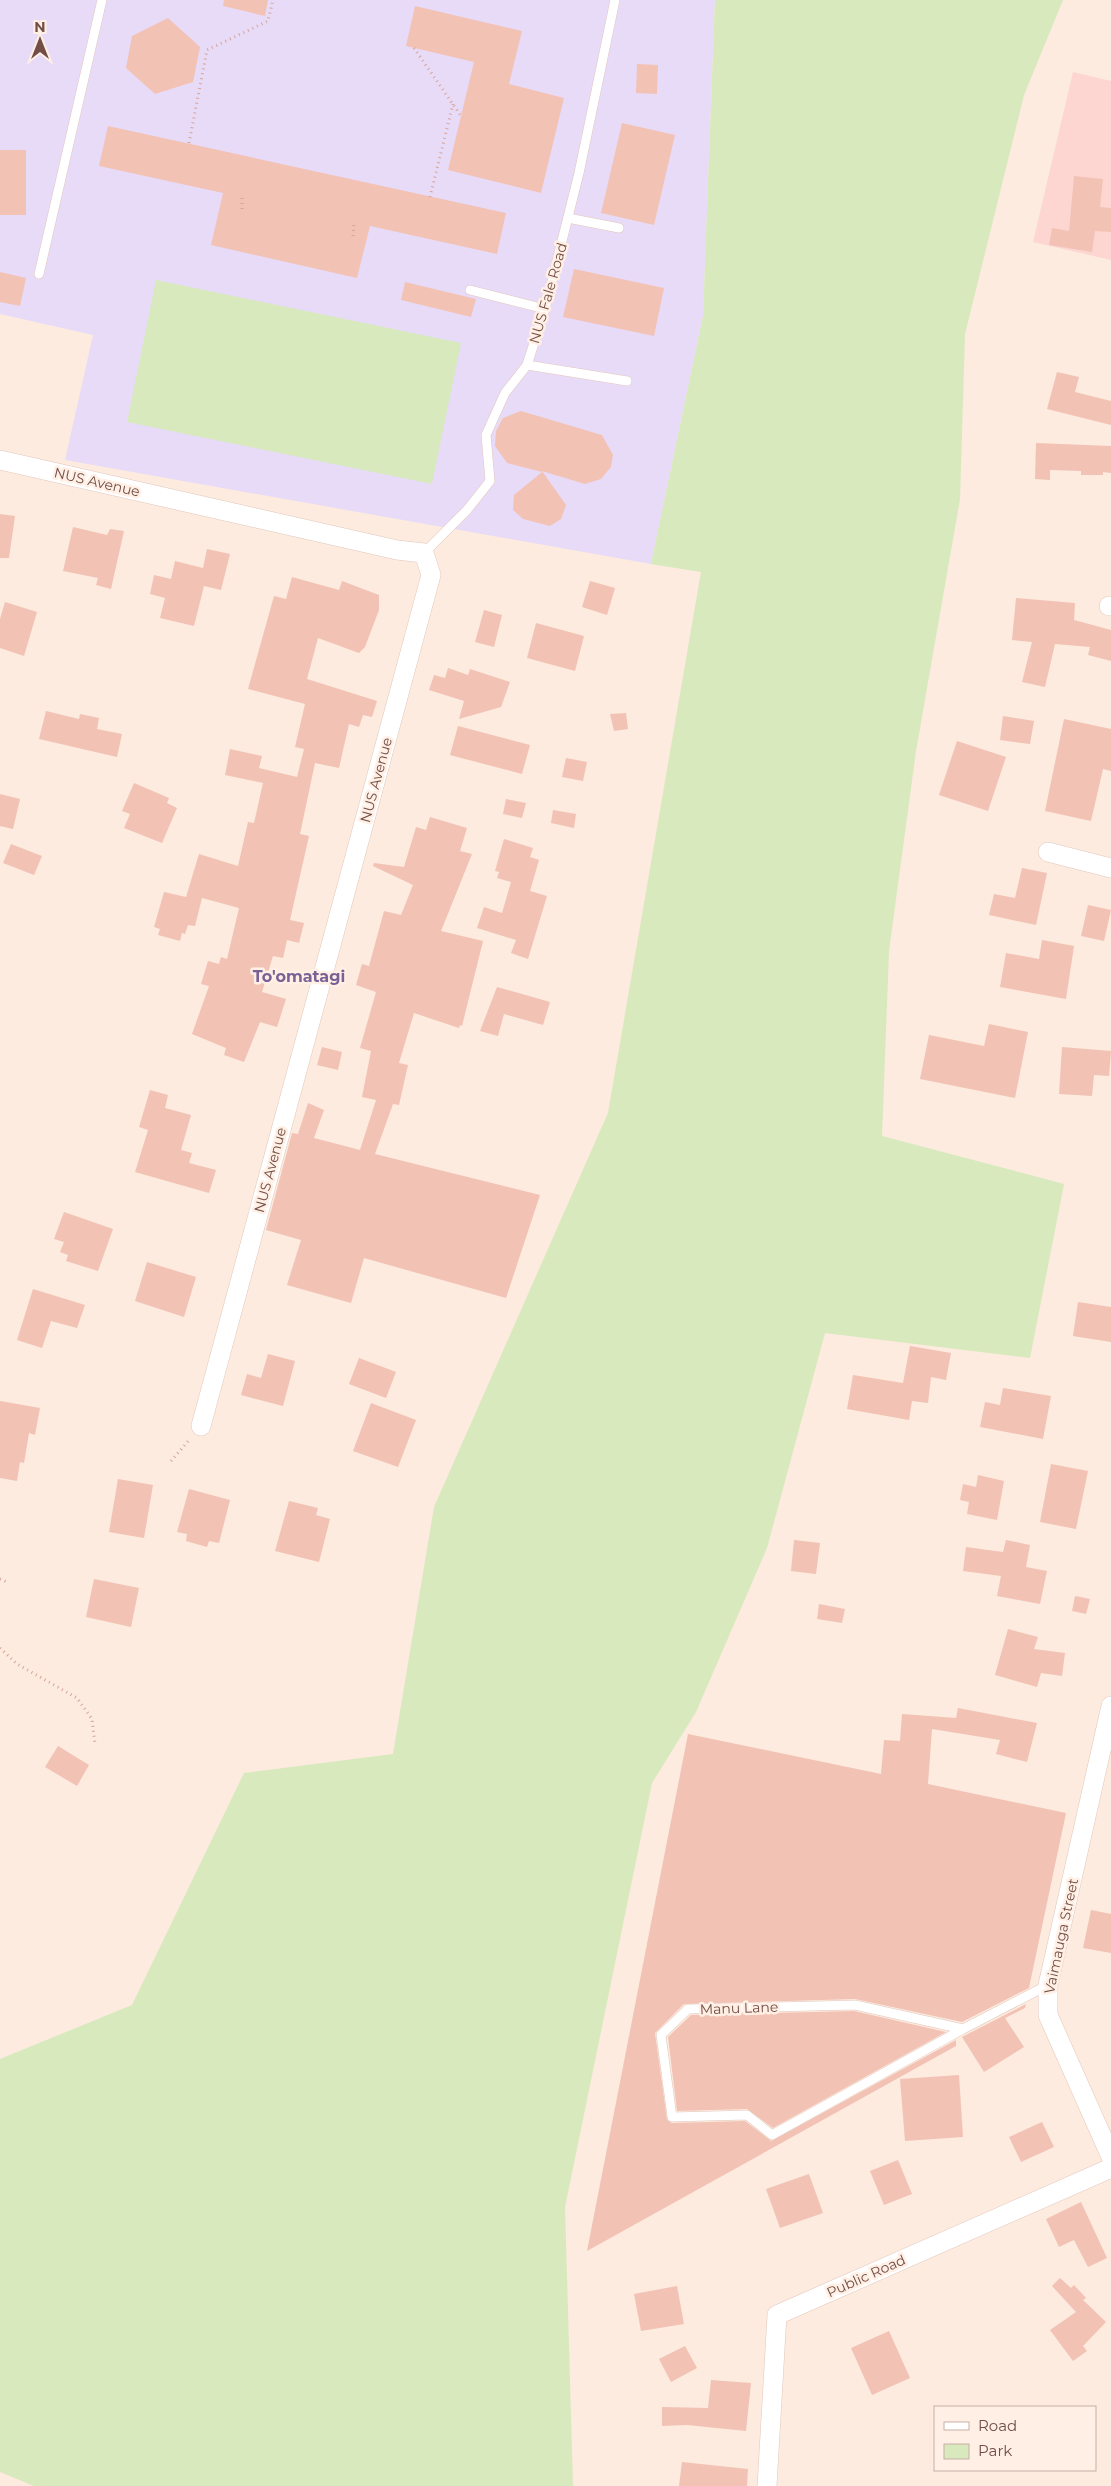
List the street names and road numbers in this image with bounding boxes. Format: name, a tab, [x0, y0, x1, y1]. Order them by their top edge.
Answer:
street label: NUS Fale Road	[525, 240, 571, 346]
street label: NUS Avenue	[52, 463, 142, 501]
street label: NUS Avenue	[356, 735, 396, 825]
street label: NUS Avenue	[250, 1125, 290, 1215]
street label: Vaimauga Street	[1040, 1876, 1082, 1995]
street label: Manu Lane	[699, 1998, 779, 2018]
street label: Public Road	[824, 2251, 908, 2301]

